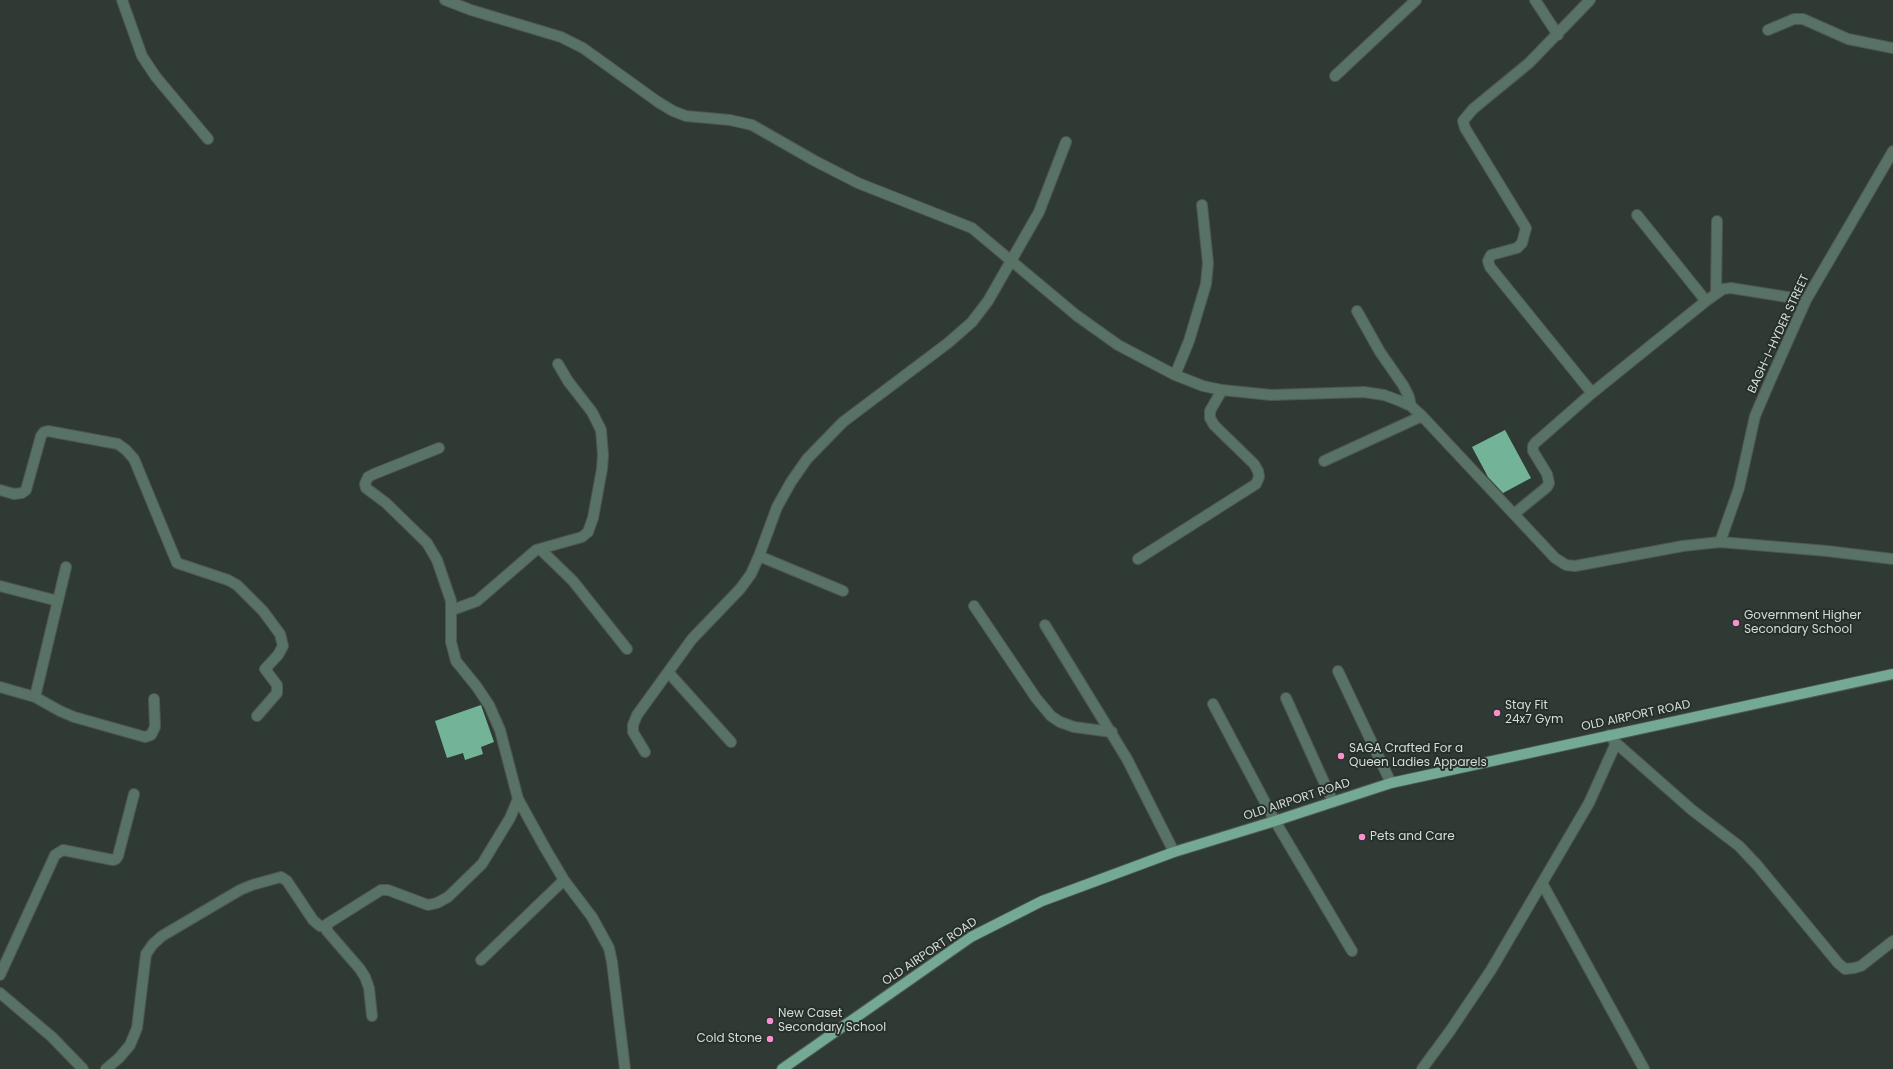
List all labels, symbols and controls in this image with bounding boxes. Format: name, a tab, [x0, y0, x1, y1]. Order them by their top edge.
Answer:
street label: BAGH-I-HYDER STREET	[1745, 272, 1813, 396]
place label: Government Higher Secondary School	[1744, 609, 1861, 637]
marker: Government Higher Secondary School	[1731, 618, 1741, 628]
street label: OLD AIRPORT ROAD	[1580, 697, 1692, 735]
place label: Stay Fit 24x7 Gym	[1505, 699, 1563, 727]
marker: Stay Fit 24x7 Gym	[1492, 708, 1502, 718]
place label: SAGA Crafted For a Queen Ladies Apparels	[1349, 742, 1487, 770]
marker: SAGA Crafted For a Queen Ladies Apparels	[1336, 751, 1346, 761]
street label: OLD AIRPORT ROAD	[1242, 776, 1352, 824]
place label: Pets and Care	[1370, 830, 1455, 844]
marker: Pets and Care	[1357, 832, 1367, 842]
street label: OLD AIRPORT ROAD	[880, 915, 980, 989]
place label: New Caset Secondary School	[778, 1007, 886, 1035]
marker: New Caset Secondary School	[765, 1016, 775, 1026]
place label: Cold Stone	[697, 1032, 762, 1046]
marker: Cold Stone	[765, 1034, 775, 1044]

